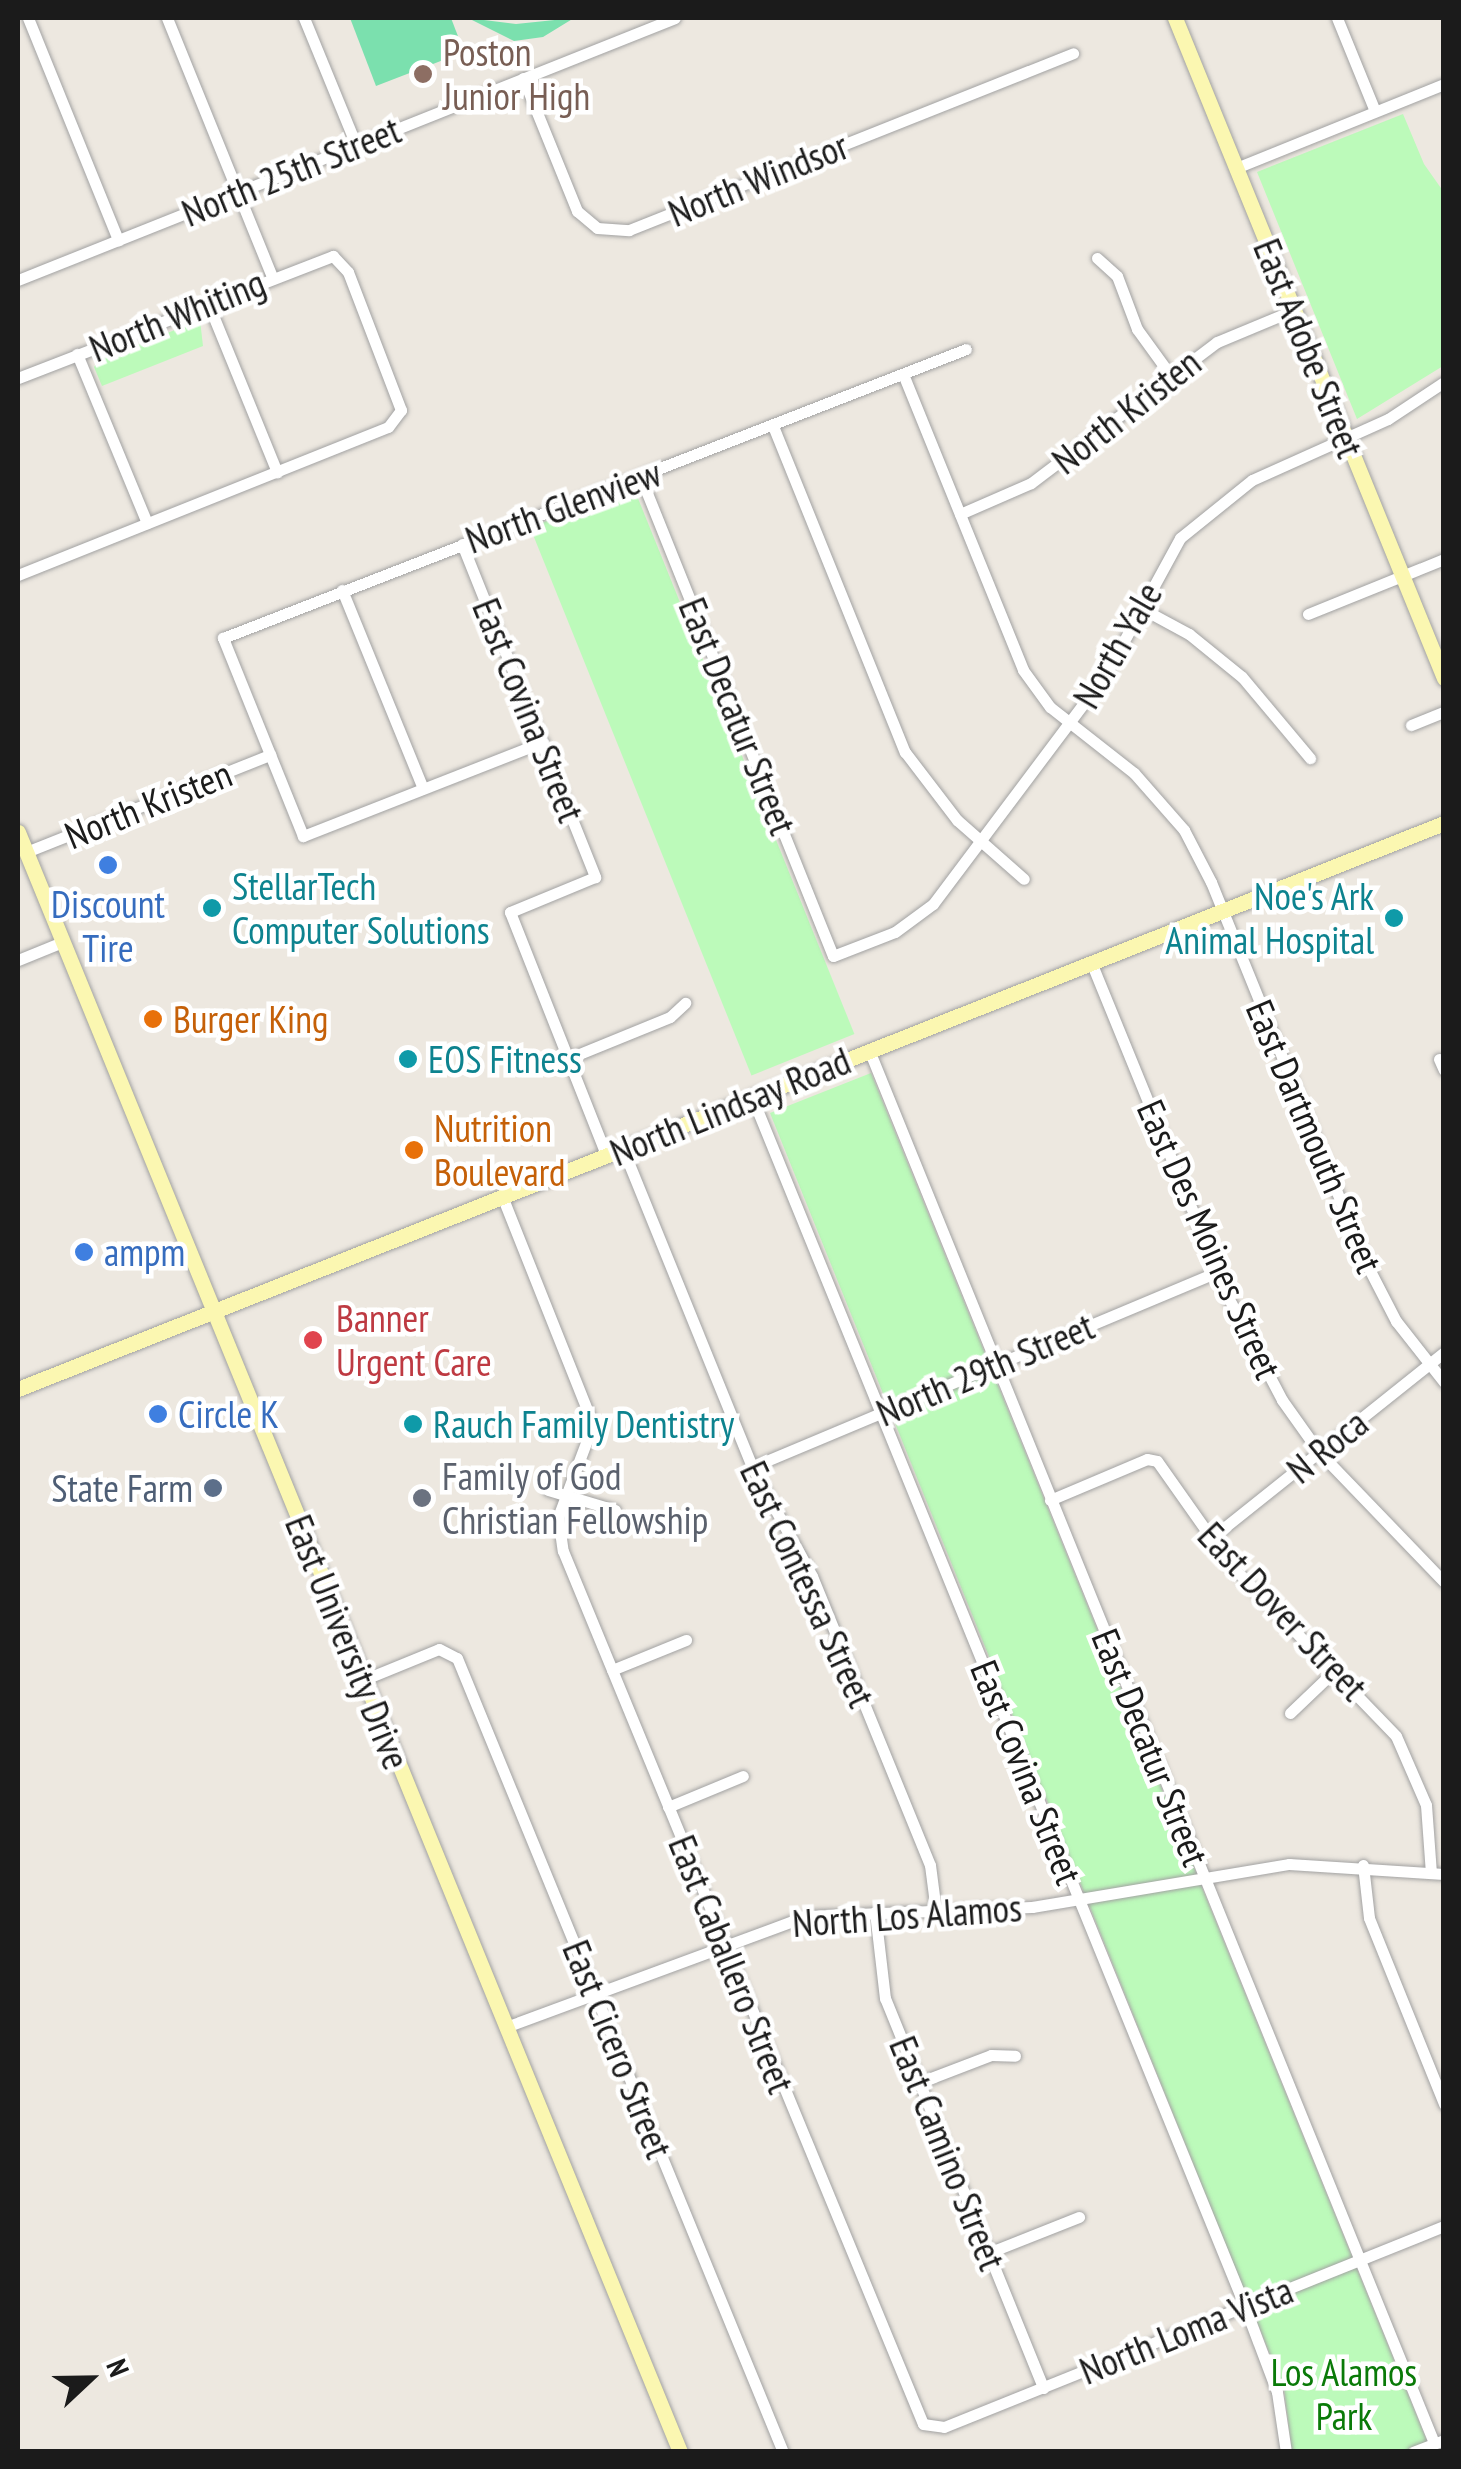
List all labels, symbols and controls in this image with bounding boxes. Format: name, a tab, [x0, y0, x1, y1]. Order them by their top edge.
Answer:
place label: Poston Junior High	[443, 29, 590, 118]
marker: Poston Junior High	[412, 63, 434, 85]
street label: North 25th Street	[175, 107, 407, 235]
street label: North Windsor	[661, 122, 855, 236]
street label: East Adobe Street	[1244, 232, 1374, 464]
street label: North Whiting	[82, 259, 272, 371]
street label: North Kristen	[1043, 339, 1209, 483]
street label: North Glenview	[459, 450, 667, 562]
street label: North Yale	[1063, 574, 1171, 716]
street label: East Decatur Street	[670, 591, 806, 841]
street label: East Covina Street	[464, 592, 594, 828]
street label: North Kristen	[58, 750, 238, 858]
marker: Discount Tire	[97, 854, 119, 876]
place label: StellarTech Computer Solutions	[232, 863, 489, 952]
place label: Noe's Ark Animal Hospital	[1165, 873, 1374, 962]
place label: Discount Tire	[51, 881, 165, 971]
marker: StellarTech Computer Solutions	[201, 897, 223, 919]
marker: Noe's Ark Animal Hospital	[1383, 907, 1405, 929]
street label: East Dartmouth Street	[1237, 993, 1393, 1279]
place label: Burger King	[173, 996, 328, 1042]
marker: Burger King	[142, 1008, 164, 1030]
place label: EOS Fitness	[428, 1036, 582, 1082]
street label: North Lindsay Road	[603, 1037, 857, 1175]
marker: EOS Fitness	[397, 1048, 419, 1070]
street label: East Des Moines Street	[1128, 1093, 1292, 1385]
place label: Nutrition Boulevard	[434, 1105, 566, 1194]
marker: Nutrition Boulevard	[403, 1139, 425, 1161]
place label: ampm	[104, 1229, 185, 1275]
marker: ampm	[73, 1241, 95, 1263]
place label: Banner Urgent Care	[336, 1295, 492, 1385]
street label: North 29th Street	[870, 1303, 1100, 1435]
marker: Banner Urgent Care	[300, 1327, 326, 1353]
place label: Circle K	[178, 1391, 279, 1437]
street label: N Roca	[1278, 1400, 1376, 1492]
place label: Rauch Family Dentistry	[433, 1401, 735, 1447]
marker: Circle K	[147, 1403, 169, 1425]
marker: Rauch Family Dentistry	[402, 1413, 424, 1435]
place label: Family of God Christian Fellowship	[442, 1453, 708, 1542]
street label: East Contessa Street	[731, 1454, 885, 1714]
place label: State Farm	[51, 1465, 193, 1511]
marker: State Farm	[202, 1477, 224, 1499]
marker: Family of God Christian Fellowship	[411, 1487, 433, 1509]
street label: East University Drive	[276, 1508, 420, 1776]
street label: East Dover Street	[1189, 1513, 1377, 1709]
street label: East Decatur Street	[1083, 1622, 1219, 1872]
street label: East Covina Street	[962, 1654, 1092, 1890]
street label: East Caballero Street	[660, 1829, 804, 2099]
street label: North Los Alamos	[790, 1884, 1024, 1946]
street label: East Cicero Street	[554, 1934, 682, 2164]
street label: East Camino Street	[880, 2030, 1016, 2276]
street label: North Loma Vista	[1073, 2266, 1299, 2394]
north arrow	[40, 2329, 140, 2429]
park label: Los Alamos Park	[1270, 2349, 1418, 2438]
text: N	[98, 2354, 138, 2382]

